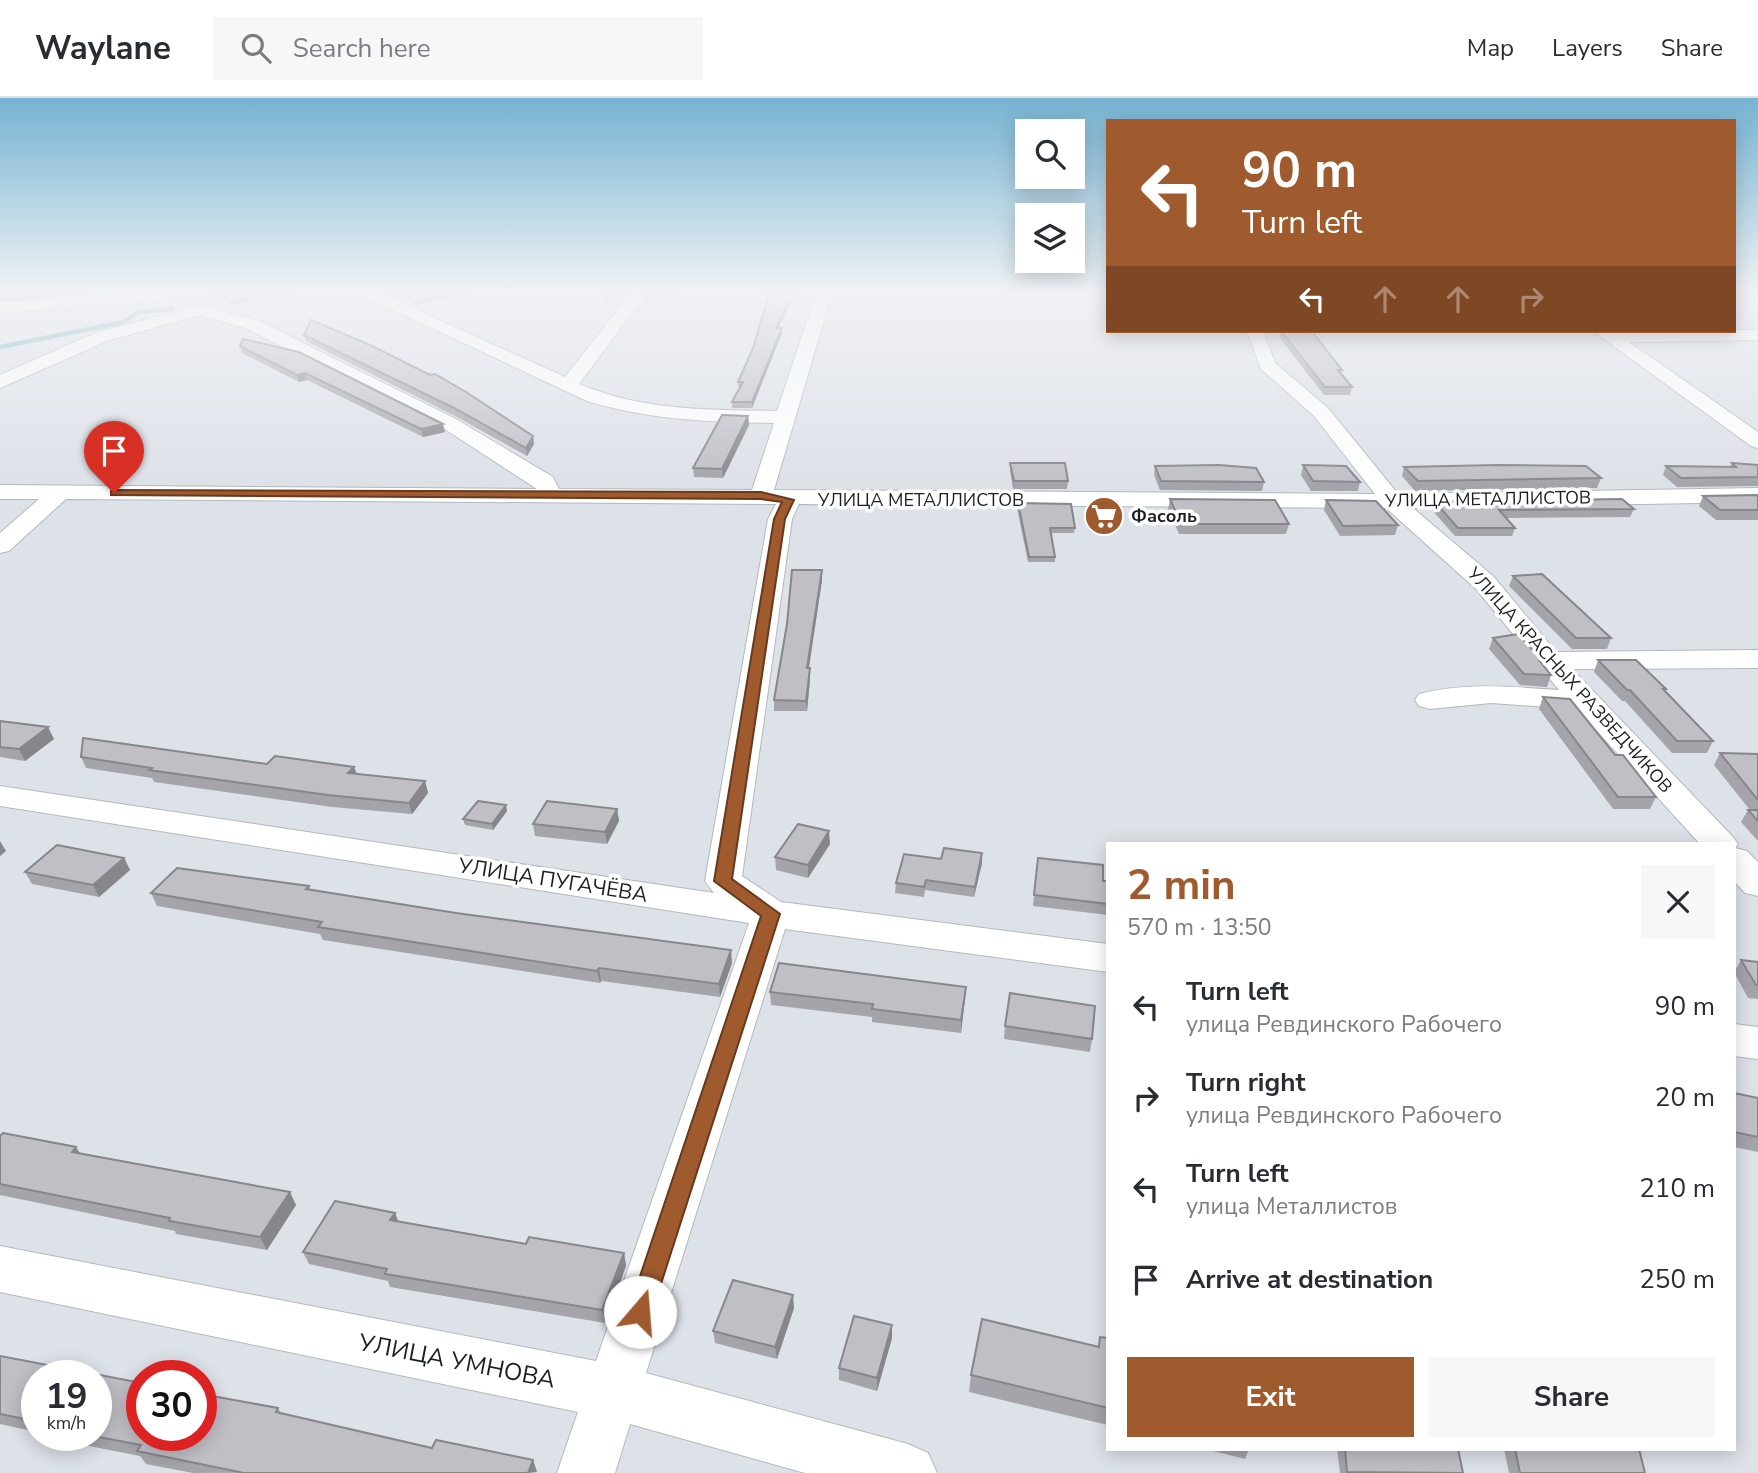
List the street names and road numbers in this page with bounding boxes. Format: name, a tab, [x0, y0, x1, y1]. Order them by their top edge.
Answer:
street label: УЛИЦА МЕТАЛЛИСТОВ	[1384, 485, 1591, 513]
street label: УЛИЦА МЕТАЛЛИСТОВ	[817, 488, 1024, 512]
street label: УЛИЦА КРАСНЫХ РАЗВЕДЧИКОВ	[1461, 561, 1678, 798]
street label: УЛИЦА ПУГАЧЁВА	[455, 851, 650, 909]
street label: УЛИЦА УМНОВА	[355, 1326, 559, 1396]

